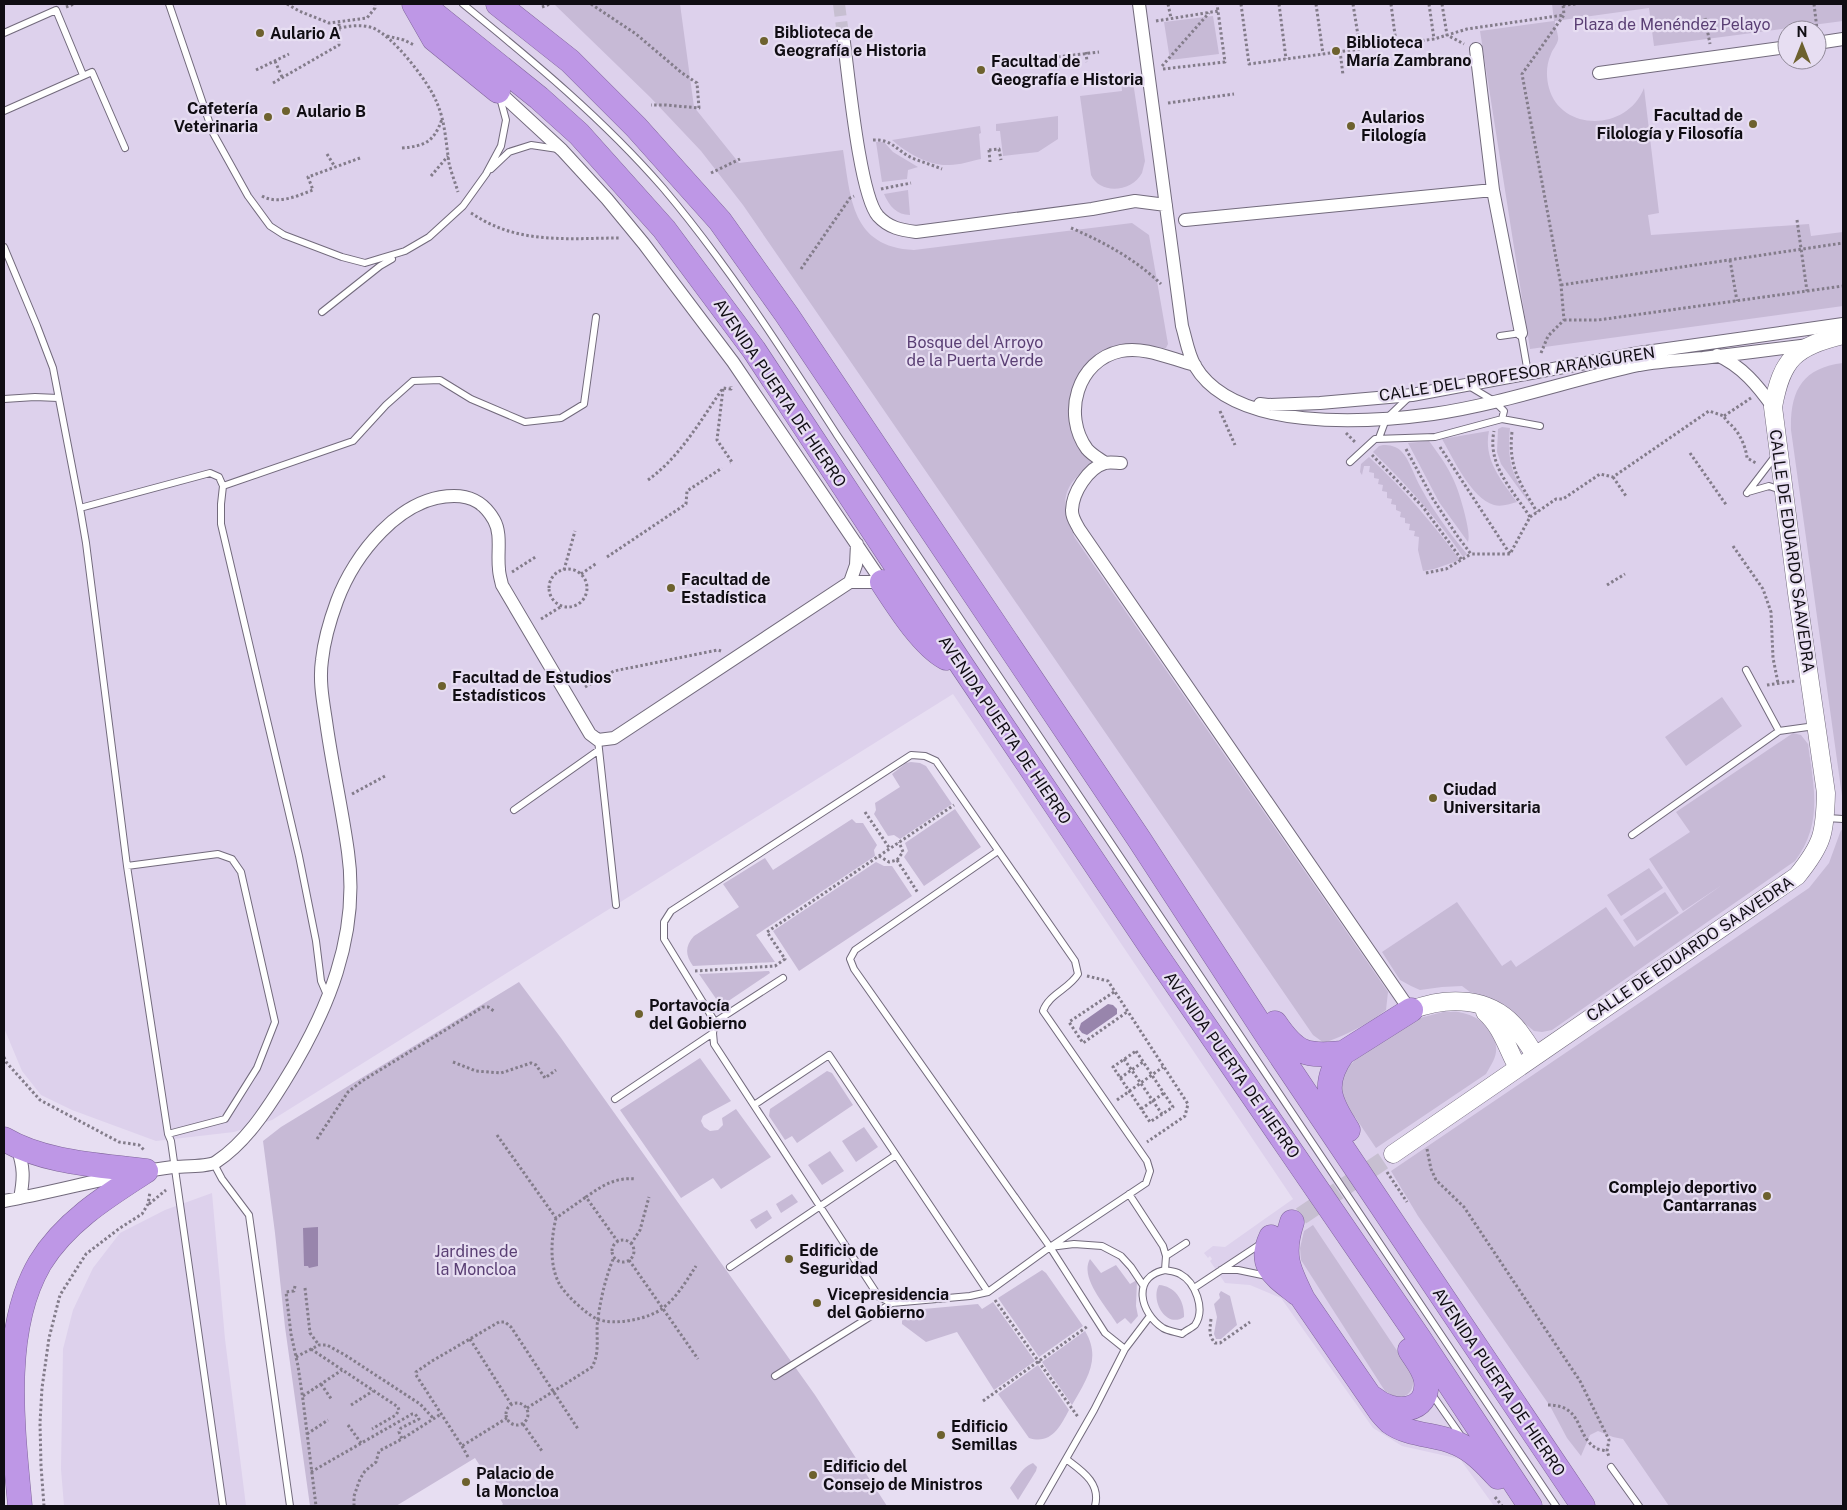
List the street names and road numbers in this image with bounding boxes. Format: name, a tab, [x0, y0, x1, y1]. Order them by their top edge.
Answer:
street label: AVENIDA PUERTA DE HIERRO	[710, 295, 850, 491]
street label: CALLE DEL PROFESOR ARANGUREN	[1378, 343, 1656, 405]
street label: CALLE DE EDUARDO SAAVEDRA	[1765, 428, 1819, 674]
street label: AVENIDA PUERTA DE HIERRO	[935, 632, 1075, 828]
street label: CALLE DE EDUARDO SAAVEDRA	[1583, 872, 1797, 1026]
street label: AVENIDA PUERTA DE HIERRO	[1160, 968, 1304, 1162]
street label: AVENIDA PUERTA DE HIERRO	[1429, 1284, 1569, 1480]

